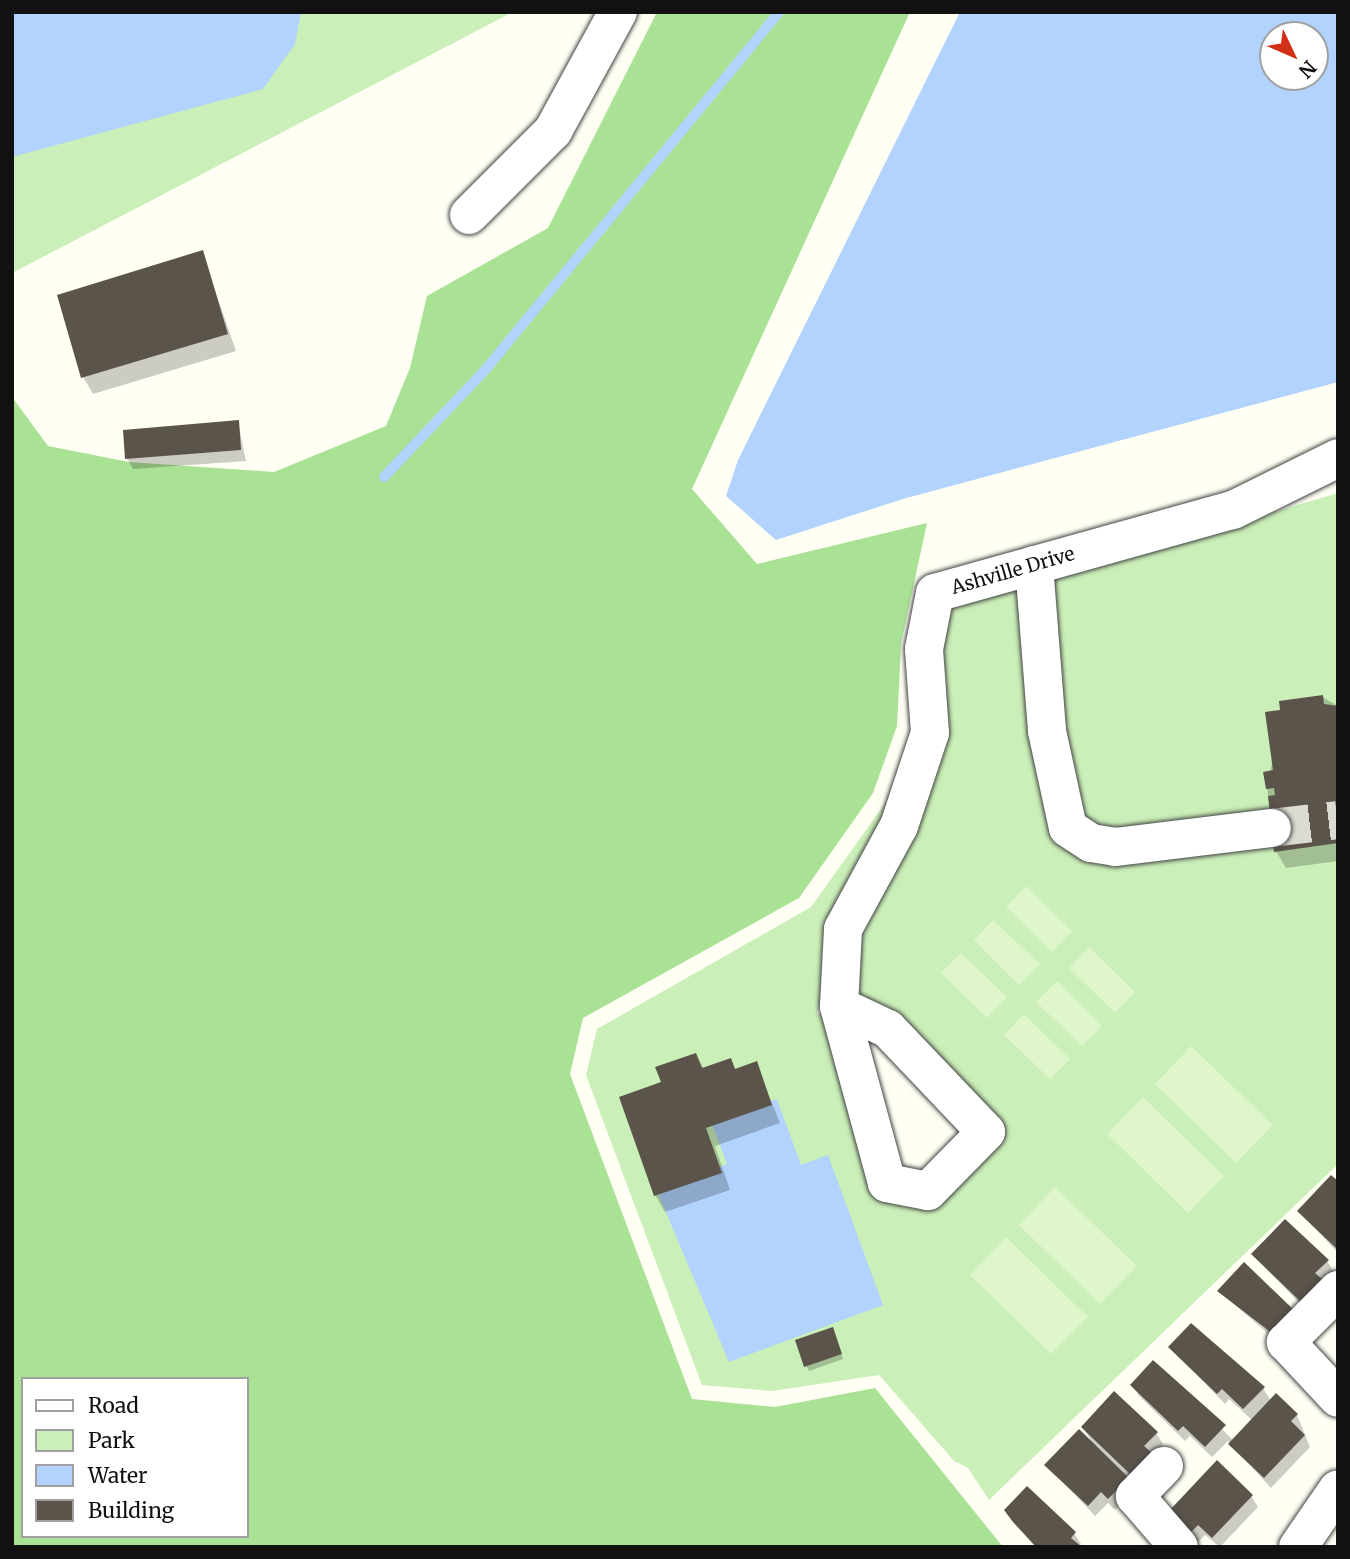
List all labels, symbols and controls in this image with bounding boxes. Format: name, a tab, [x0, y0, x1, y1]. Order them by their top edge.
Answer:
north arrow	[1259, 21, 1329, 91]
text: N	[1294, 55, 1322, 83]
street label: Ashville Drive	[949, 543, 1077, 599]
legend	[21, 1377, 248, 1538]
text: Road	[88, 1392, 139, 1419]
text: Park	[88, 1427, 135, 1454]
text: Water	[88, 1462, 147, 1489]
text: Building	[88, 1497, 174, 1524]

